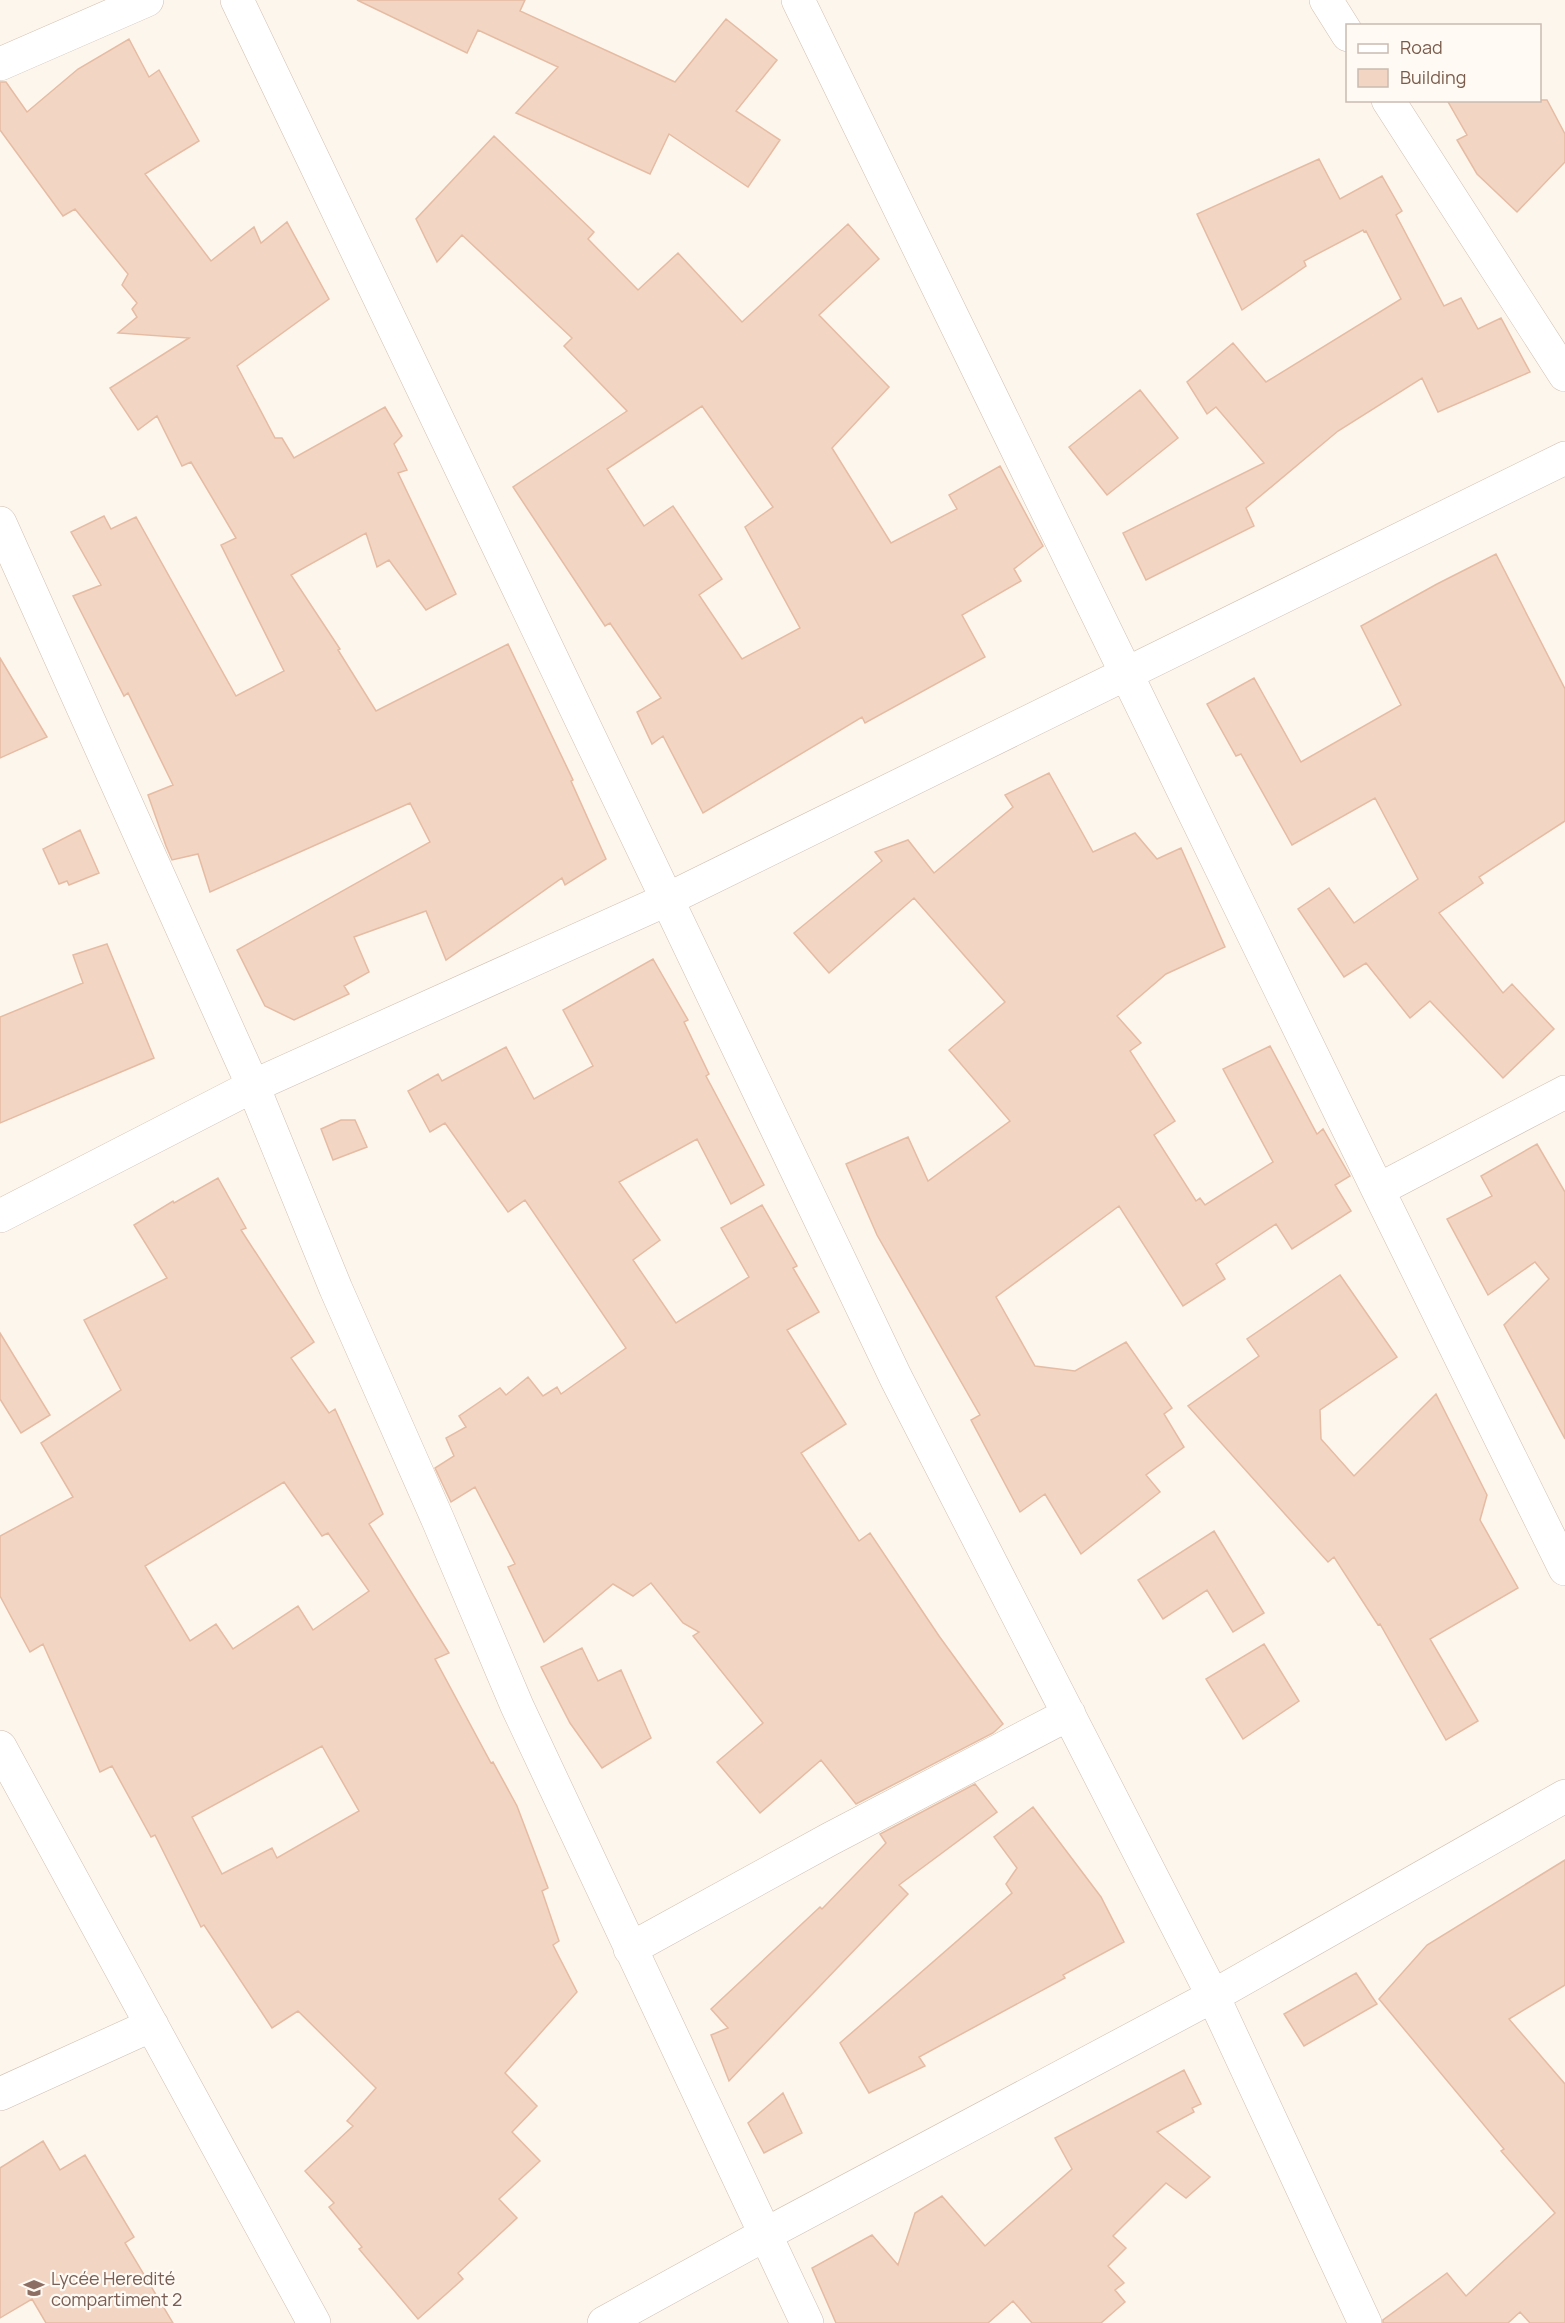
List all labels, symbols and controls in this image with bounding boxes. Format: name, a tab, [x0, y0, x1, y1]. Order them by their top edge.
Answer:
legend	[1346, 24, 1541, 102]
text: Road	[1400, 35, 1443, 59]
text: Building	[1400, 65, 1466, 89]
place label: Lycée Heredité compartiment 2	[51, 2266, 182, 2311]
school or university icon: Lycée Heredité compartiment 2	[22, 2276, 46, 2300]

